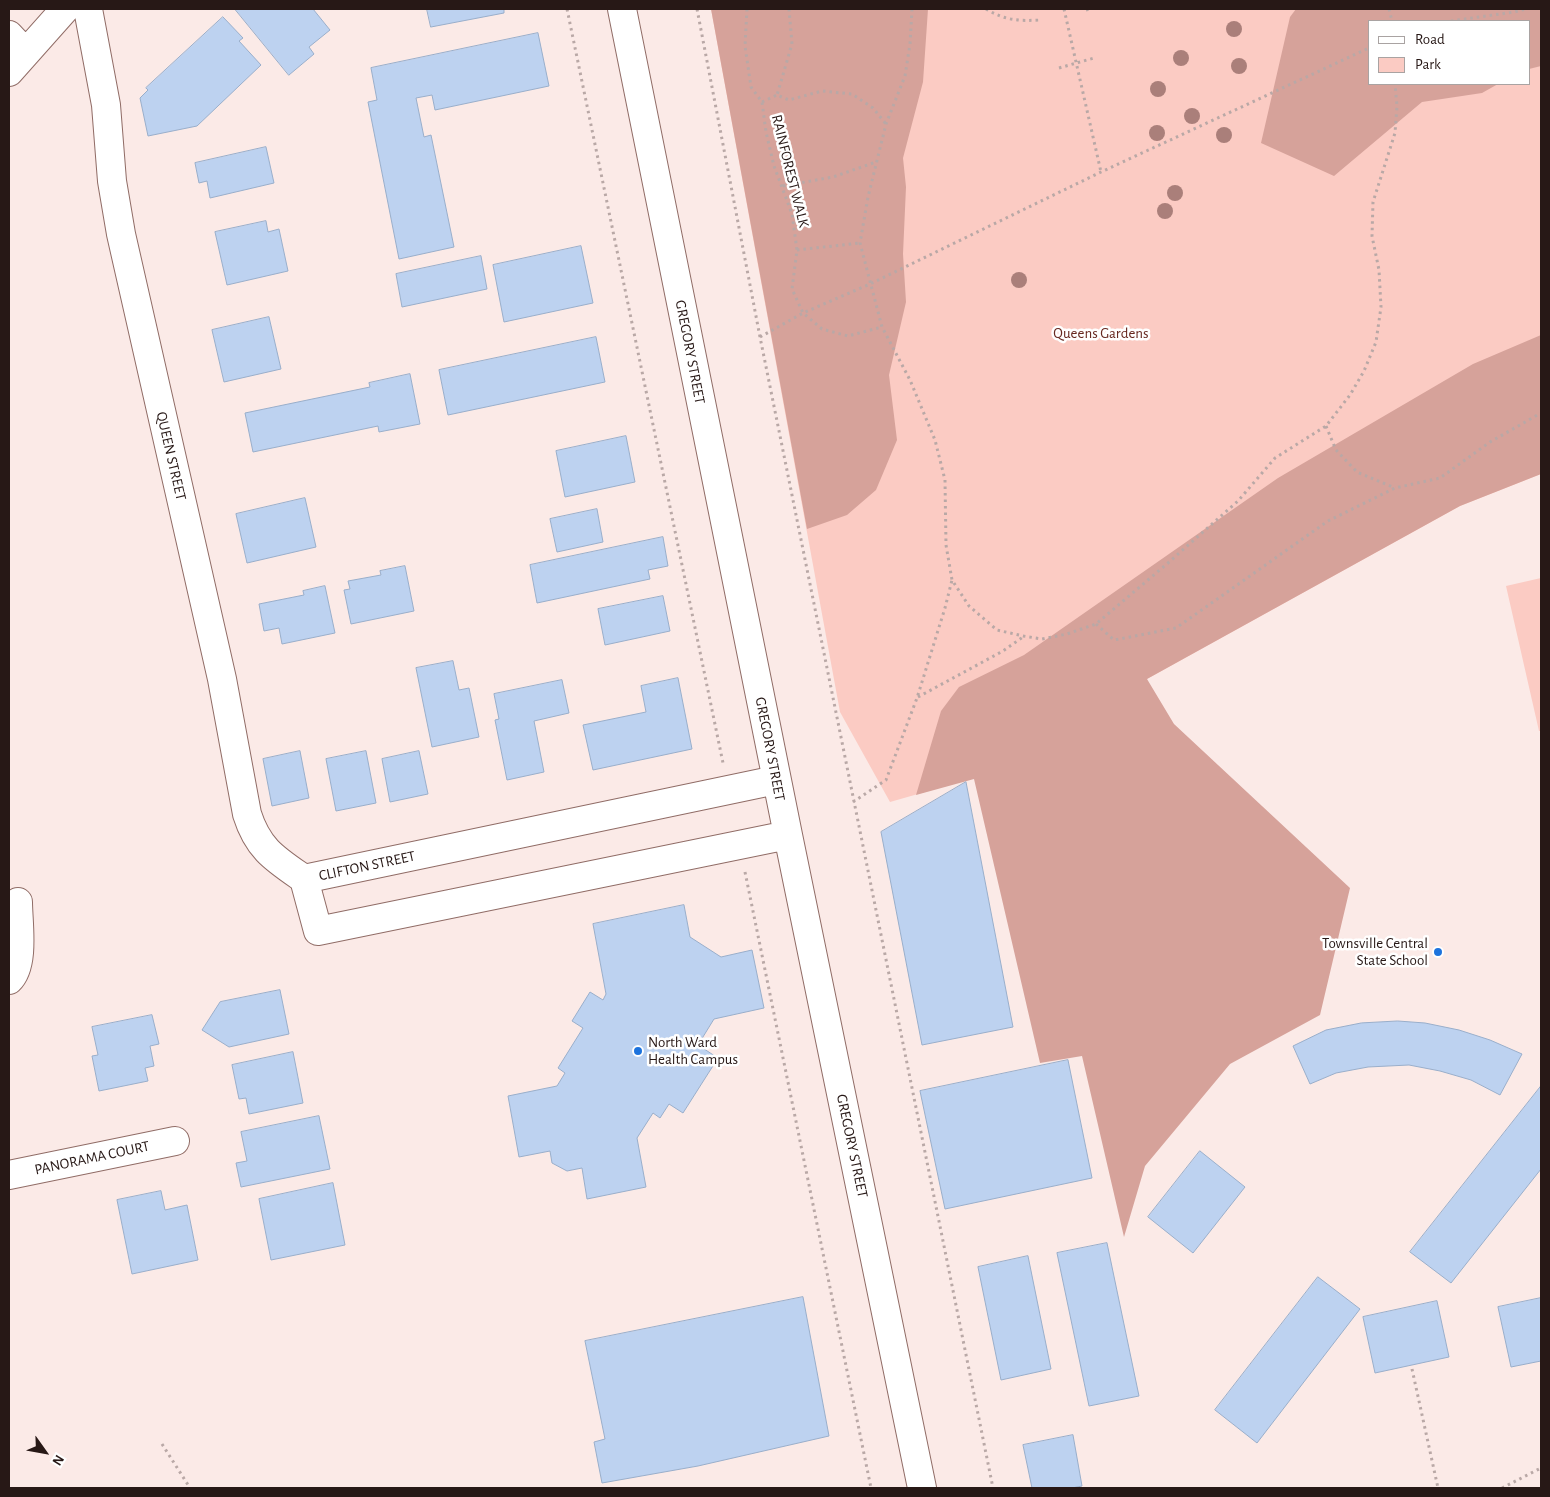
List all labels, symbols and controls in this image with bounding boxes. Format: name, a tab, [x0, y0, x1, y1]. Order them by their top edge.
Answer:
legend	[1368, 20, 1530, 85]
text: Road	[1415, 32, 1445, 47]
text: Park	[1415, 57, 1441, 72]
street label: RAINFOREST WALK	[767, 113, 813, 229]
street label: GREGORY STREET	[671, 299, 709, 405]
park label: Queens Gardens	[1053, 324, 1149, 342]
street label: QUEEN STREET	[152, 410, 190, 502]
street label: GREGORY STREET	[751, 696, 789, 802]
street label: CLIFTON STREET	[317, 847, 417, 885]
place label: Townsville Central State School	[1322, 934, 1428, 969]
marker: Townsville Central State School	[1432, 946, 1444, 958]
place label: North Ward Health Campus	[648, 1033, 738, 1068]
marker: North Ward Health Campus	[632, 1045, 644, 1057]
street label: GREGORY STREET	[832, 1093, 872, 1199]
street label: PANORAMA COURT	[33, 1137, 151, 1179]
north arrow	[20, 1427, 70, 1477]
text: N	[49, 1452, 66, 1468]

